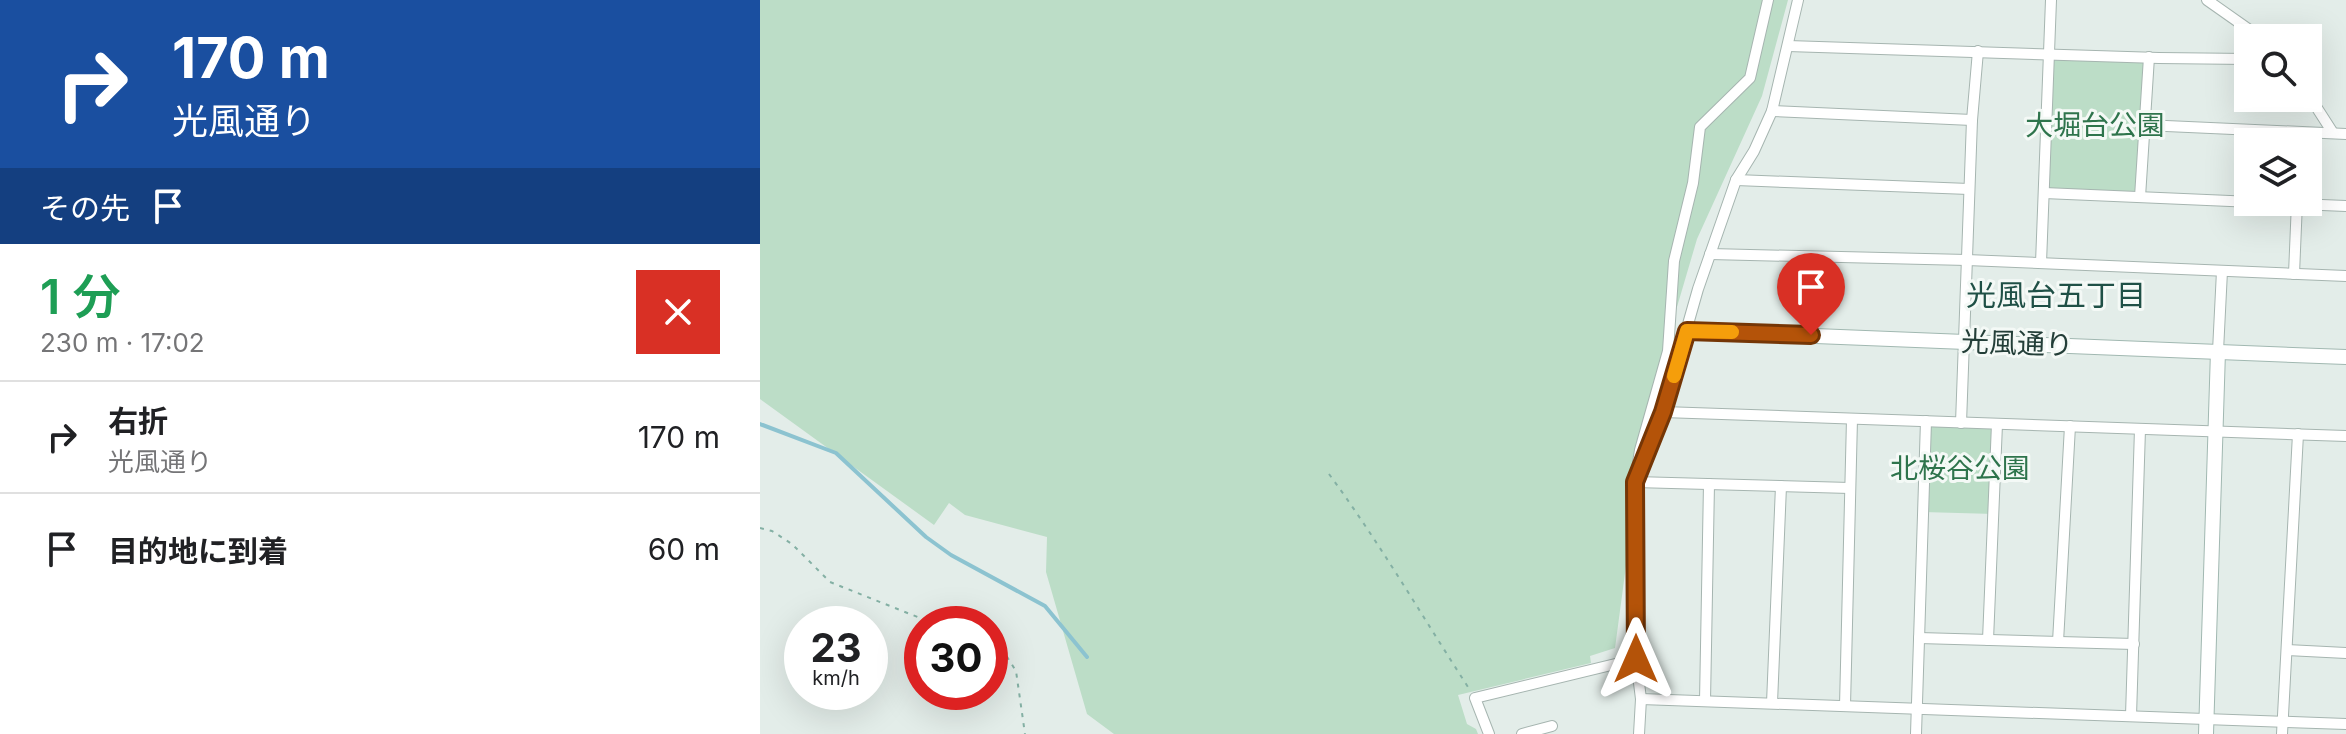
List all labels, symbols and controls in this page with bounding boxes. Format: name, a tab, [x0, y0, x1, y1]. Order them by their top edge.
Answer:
text: 170 m	[172, 24, 330, 92]
map controls	[2234, 24, 2322, 216]
button: search	[2234, 24, 2322, 112]
icon: right	[40, 32, 144, 136]
text: 光風通り	[172, 99, 316, 143]
park label: 大堀台公園	[2025, 108, 2165, 142]
button: layers	[2234, 128, 2322, 216]
icon: arrive	[146, 184, 190, 228]
text: その先	[40, 190, 130, 226]
pin	[1777, 253, 1845, 335]
icon: arrive	[1789, 265, 1833, 309]
text: 1 分	[40, 267, 120, 326]
button: close	[636, 270, 720, 354]
district label: 光風台五丁目	[1966, 277, 2146, 313]
street label: 光風通り	[1960, 324, 2074, 362]
text: 230 m · 17:02	[40, 327, 205, 358]
text: 右折	[108, 403, 168, 439]
icon: right	[40, 415, 84, 459]
text: 170 m	[638, 419, 720, 455]
text: 光風通り	[108, 446, 212, 477]
park label: 北桜谷公園	[1890, 451, 2030, 485]
icon: arrive	[40, 527, 84, 571]
text: 60 m	[648, 531, 720, 567]
text: 目的地に到着	[108, 533, 288, 569]
speed limit sign: 30	[904, 606, 1008, 710]
position arrow	[1594, 617, 1678, 701]
text: 23	[810, 623, 862, 672]
text: km/h	[812, 666, 860, 690]

